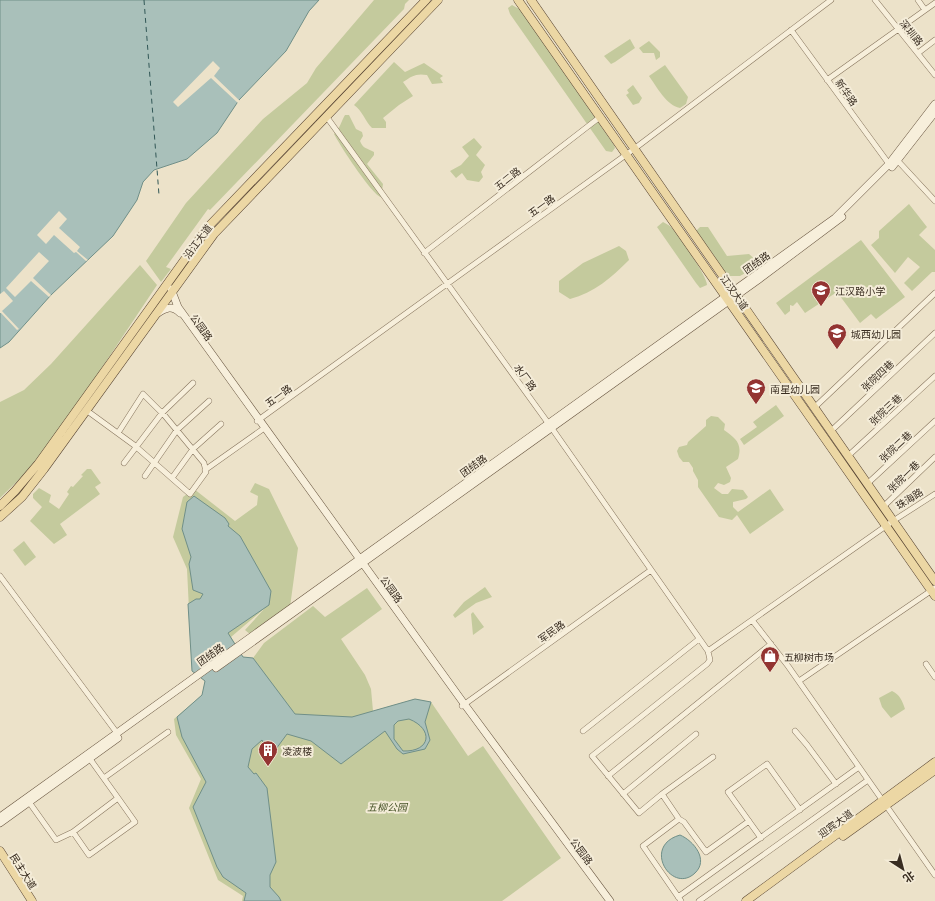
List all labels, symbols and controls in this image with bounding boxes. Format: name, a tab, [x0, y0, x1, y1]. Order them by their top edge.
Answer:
street label: 深圳路	[897, 16, 927, 48]
street label: 新华路	[832, 75, 862, 109]
street label: 五二路	[491, 163, 523, 193]
street label: 五一路	[524, 190, 558, 220]
street label: 沿江大道	[179, 221, 215, 261]
street label: 团结路	[739, 247, 773, 277]
street label: 江汉大道	[717, 271, 753, 313]
school or university icon: 江汉路小学	[810, 279, 832, 307]
place label: 江汉路小学	[835, 283, 885, 298]
street label: 公园路	[187, 310, 217, 344]
school or university icon: 城西幼儿园	[826, 322, 848, 350]
place label: 城西幼儿园	[851, 326, 901, 341]
street label: 张院四巷	[857, 356, 897, 394]
street label: 水厂路	[511, 360, 541, 394]
school or university icon: 南星幼儿园	[745, 377, 767, 405]
street label: 五一路	[261, 380, 295, 410]
place label: 南星幼儿园	[770, 381, 820, 396]
street label: 张院三巷	[865, 390, 905, 428]
street label: 张院二巷	[875, 427, 915, 465]
street label: 团结路	[456, 450, 490, 480]
street label: 张院一巷	[883, 457, 923, 495]
street label: 珠海路	[892, 484, 926, 512]
street label: 公园路	[377, 572, 407, 606]
street label: 军民路	[534, 616, 568, 646]
street label: 团结路	[193, 639, 227, 669]
shop icon: 五柳树市场	[759, 645, 781, 673]
place label: 五柳树市场	[784, 649, 834, 664]
building icon: 凌波楼	[257, 739, 279, 767]
place label: 凌波楼	[282, 743, 312, 758]
park label: 五柳公园	[367, 799, 409, 814]
street label: 迎宾大道	[814, 805, 856, 841]
street label: 公园路	[567, 835, 597, 867]
north arrow	[883, 849, 923, 889]
street label: 民主大道	[7, 850, 41, 892]
text: 北	[900, 868, 919, 888]

